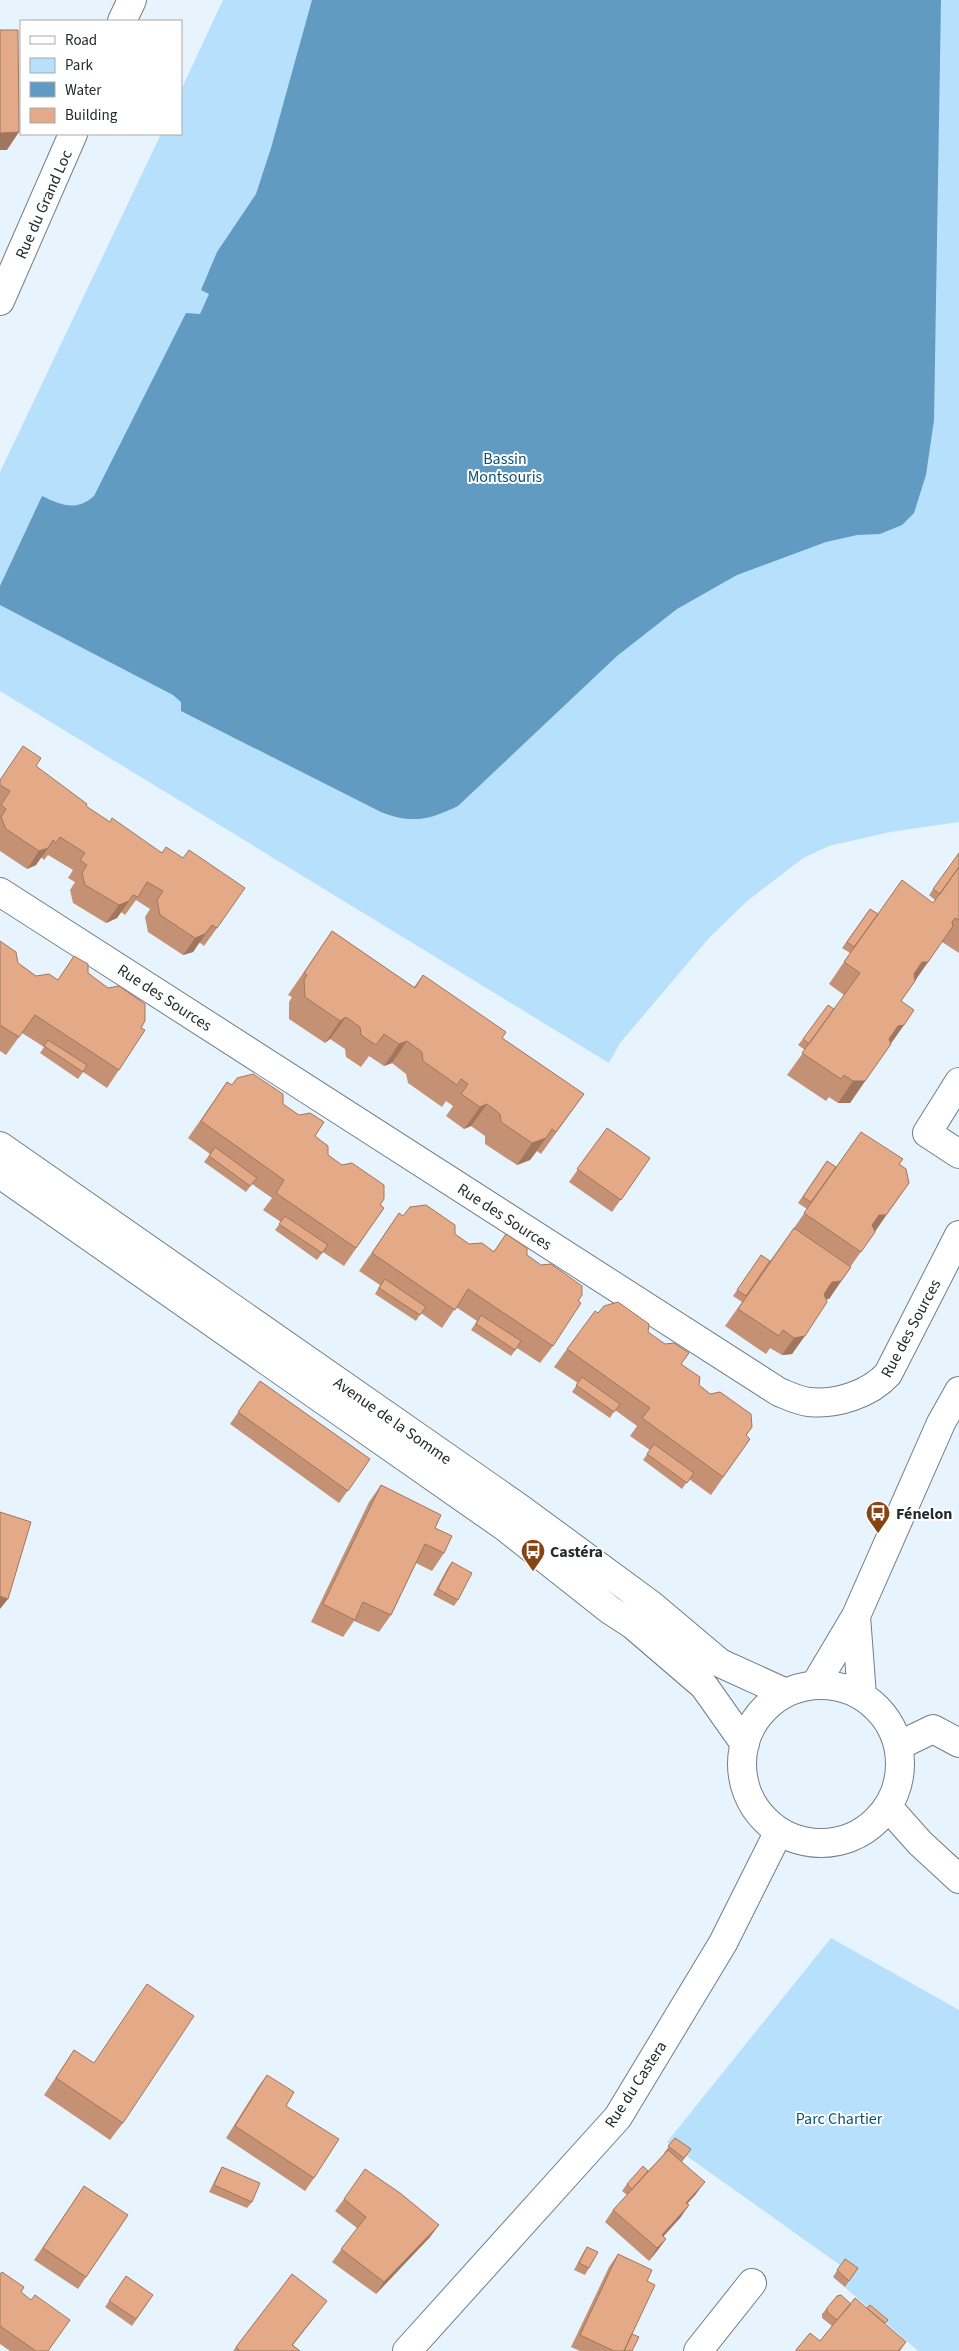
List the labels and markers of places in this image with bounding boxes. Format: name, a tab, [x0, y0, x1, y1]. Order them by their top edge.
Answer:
bus stop icon: Fénelon	[865, 1500, 891, 1534]
place label: Fénelon	[896, 1503, 952, 1525]
bus stop icon: Castéra	[520, 1538, 546, 1572]
place label: Castéra	[550, 1541, 603, 1563]

